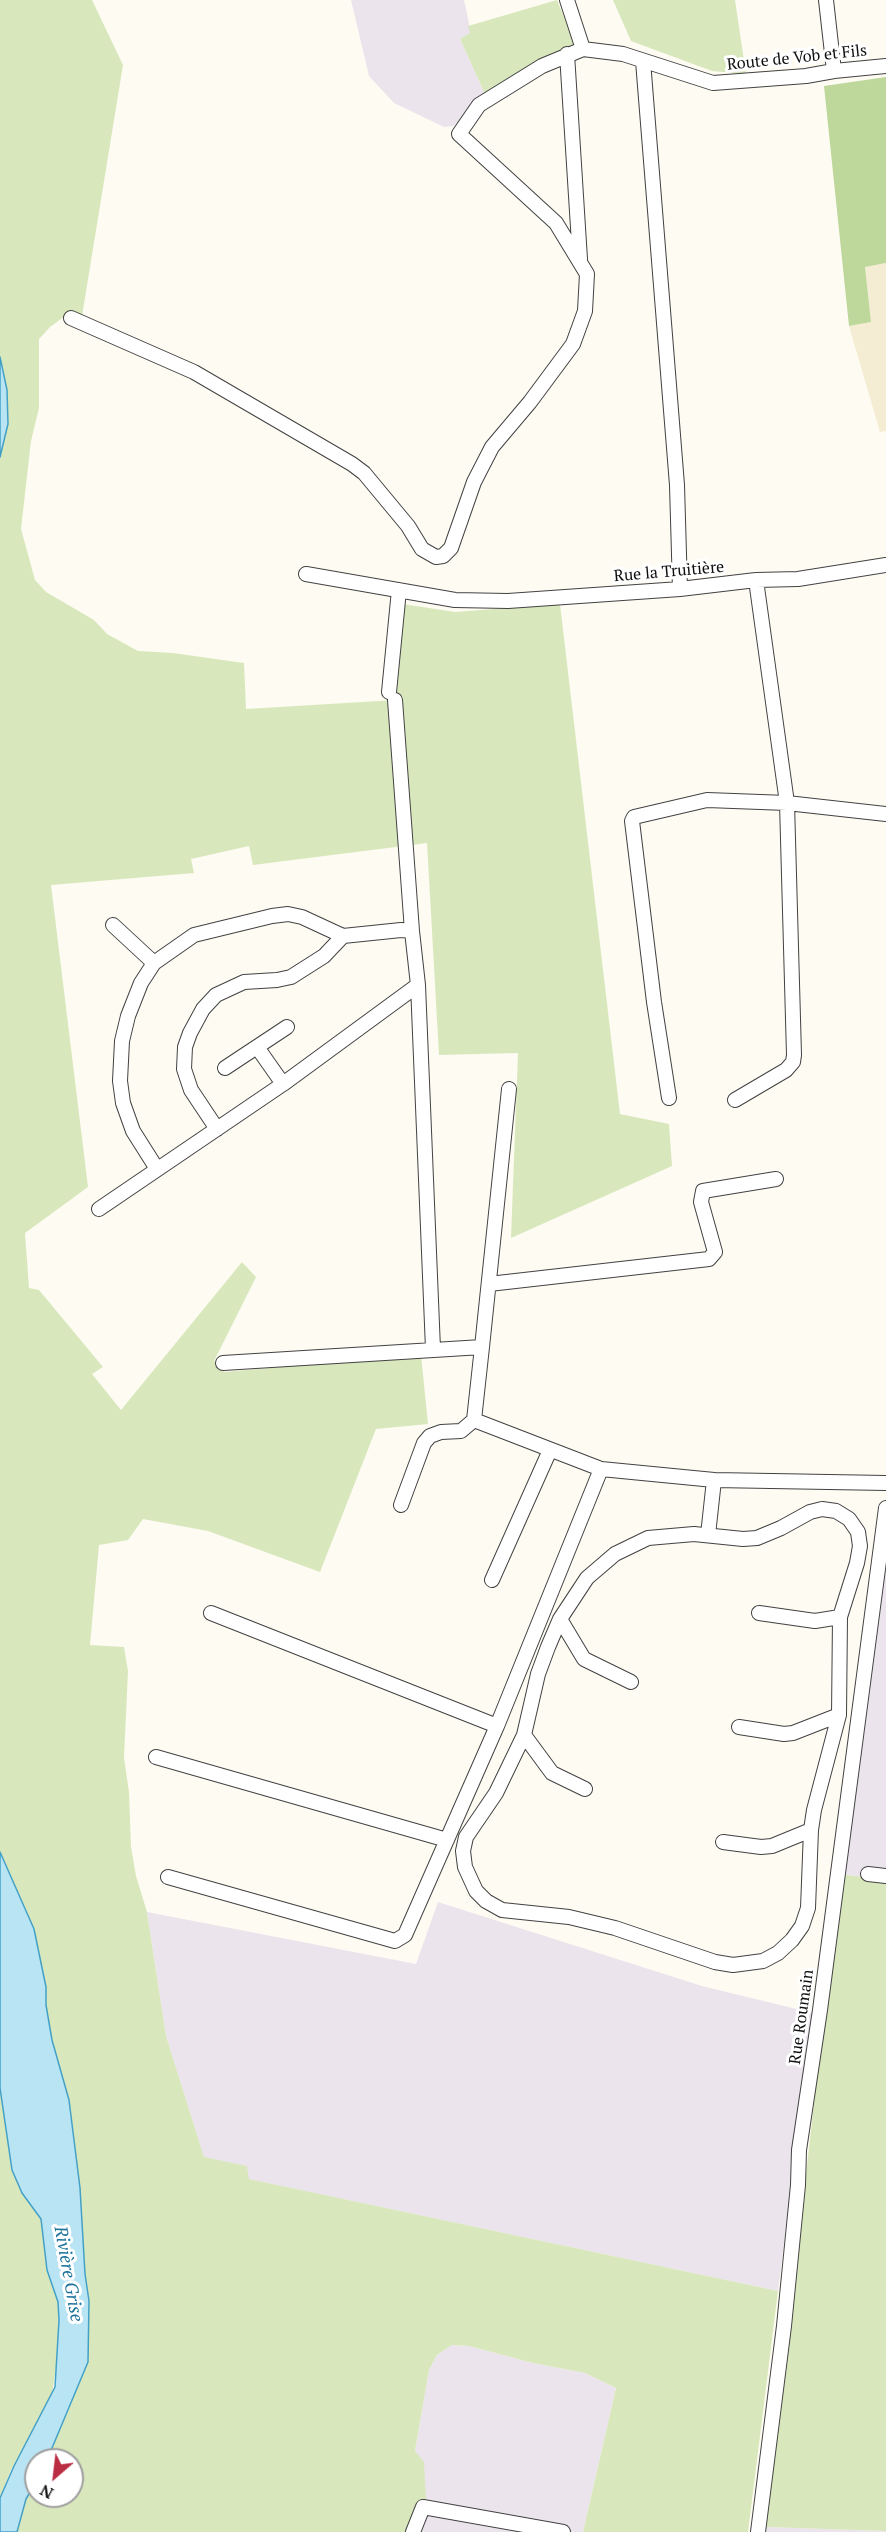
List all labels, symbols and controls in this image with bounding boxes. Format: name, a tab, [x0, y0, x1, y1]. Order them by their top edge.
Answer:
street label: Route de Vob et Fils	[726, 41, 868, 75]
street label: Rue la Truitière	[613, 558, 725, 586]
street label: Rue Roumain	[786, 1968, 818, 2066]
water label: Rivière Grise	[49, 2224, 87, 2324]
north arrow	[24, 2448, 84, 2508]
text: N	[36, 2480, 57, 2505]

